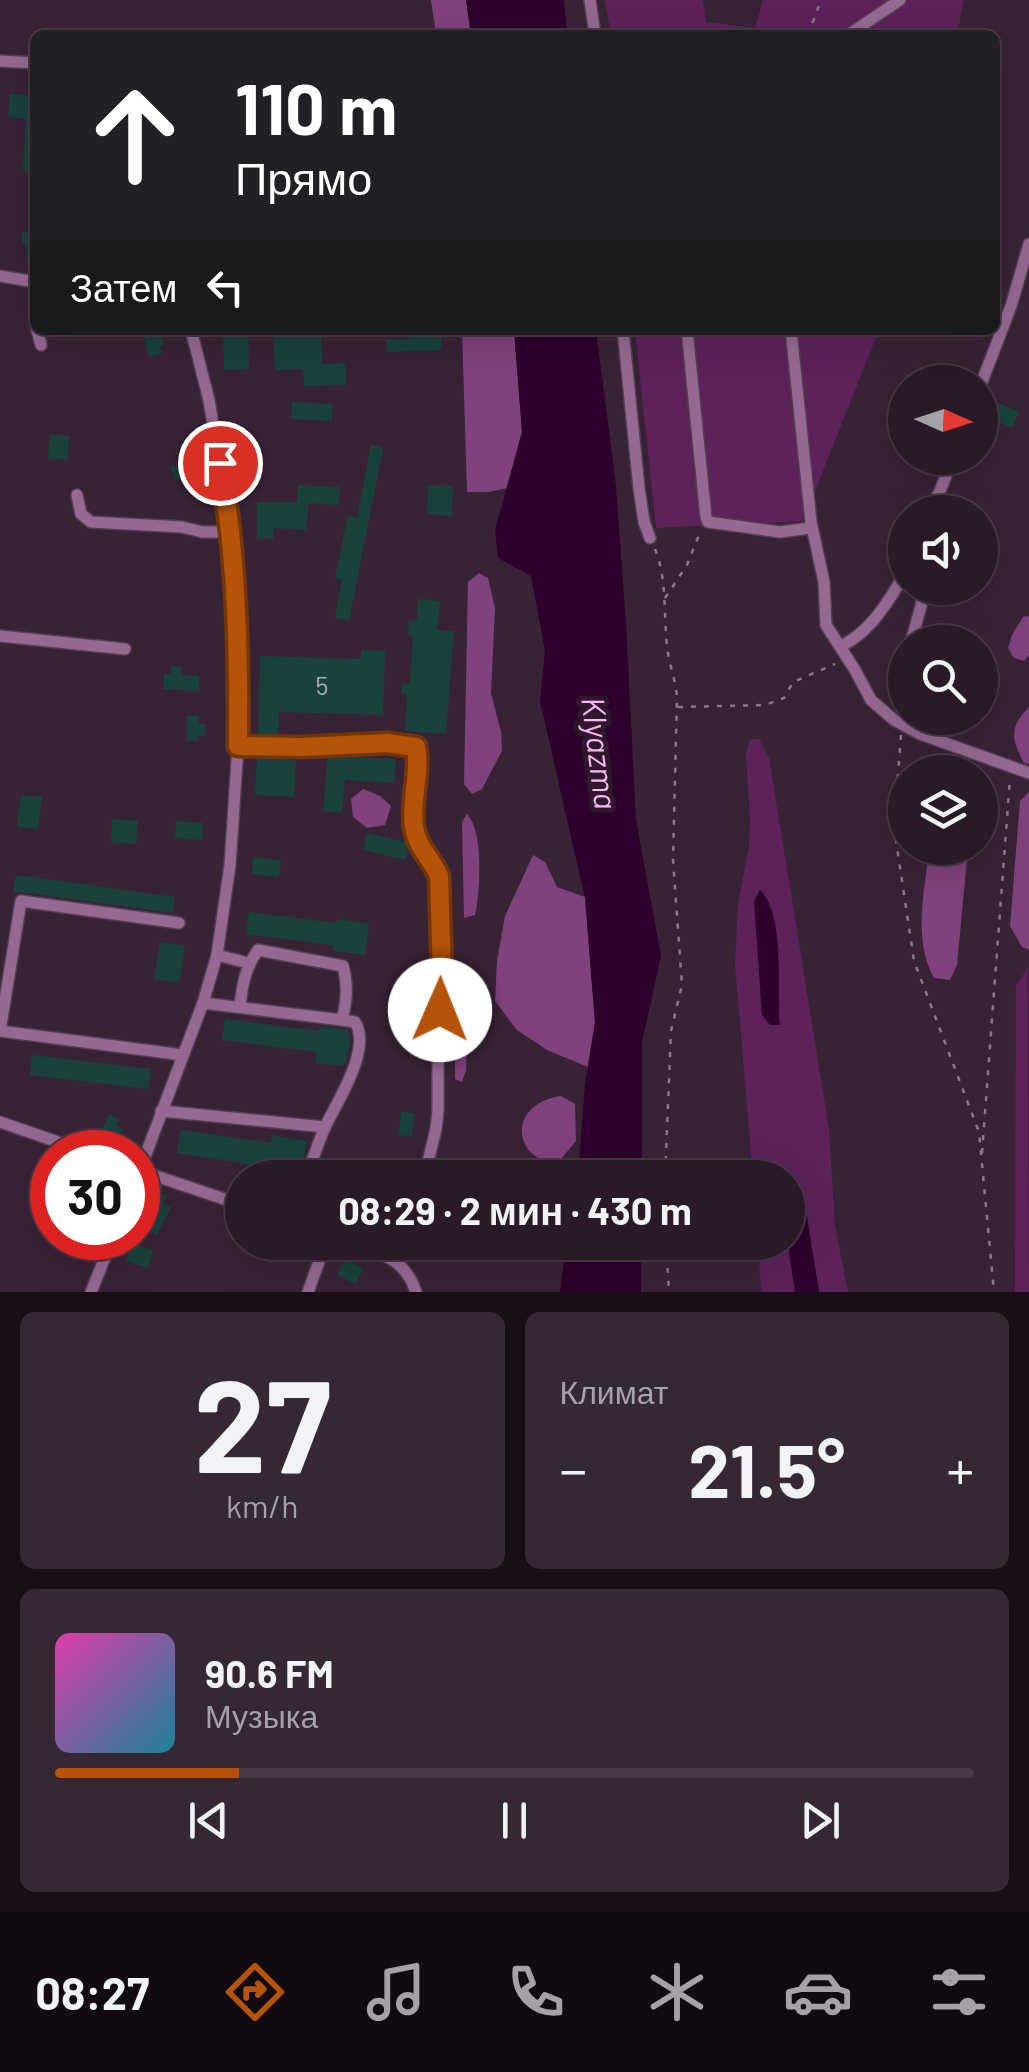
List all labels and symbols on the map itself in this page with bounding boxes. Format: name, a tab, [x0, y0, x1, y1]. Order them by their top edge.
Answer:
north arrow	[888, 365, 998, 475]
pin	[178, 421, 263, 506]
house number: 5	[316, 670, 328, 700]
water label: Klyazma	[575, 695, 627, 811]
position arrow	[388, 958, 492, 1062]
speed limit sign: 30	[30, 1130, 160, 1260]

